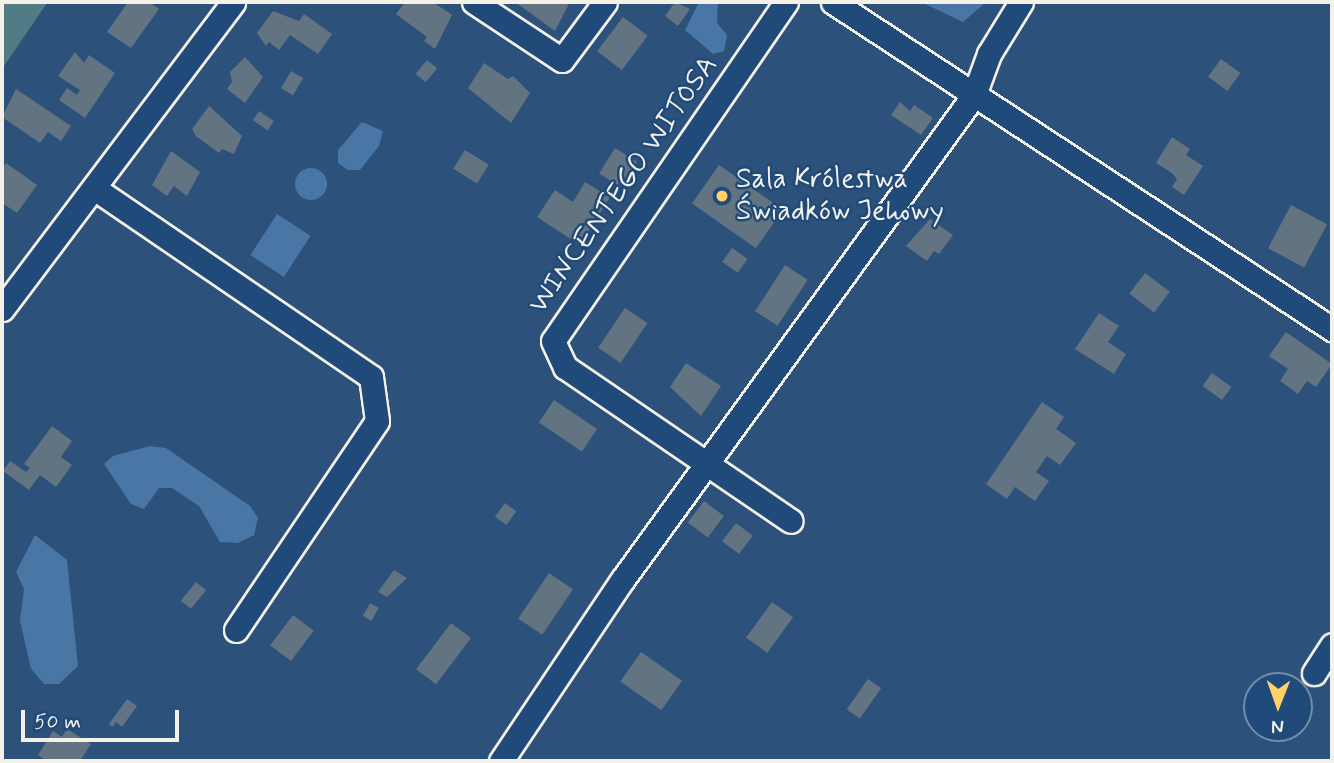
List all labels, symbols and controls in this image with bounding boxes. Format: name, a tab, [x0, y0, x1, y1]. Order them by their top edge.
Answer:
street label: WINCENTEGO WITOSA	[522, 50, 726, 320]
place label: Sala Królestwa Świadków Jehowy	[736, 163, 946, 229]
marker: Sala Królestwa Świadków Jehowy	[714, 188, 730, 204]
north arrow	[1243, 672, 1313, 742]
scale bar	[24, 696, 182, 740]
text: 50 m	[34, 708, 81, 736]
text: N	[1271, 714, 1284, 739]

